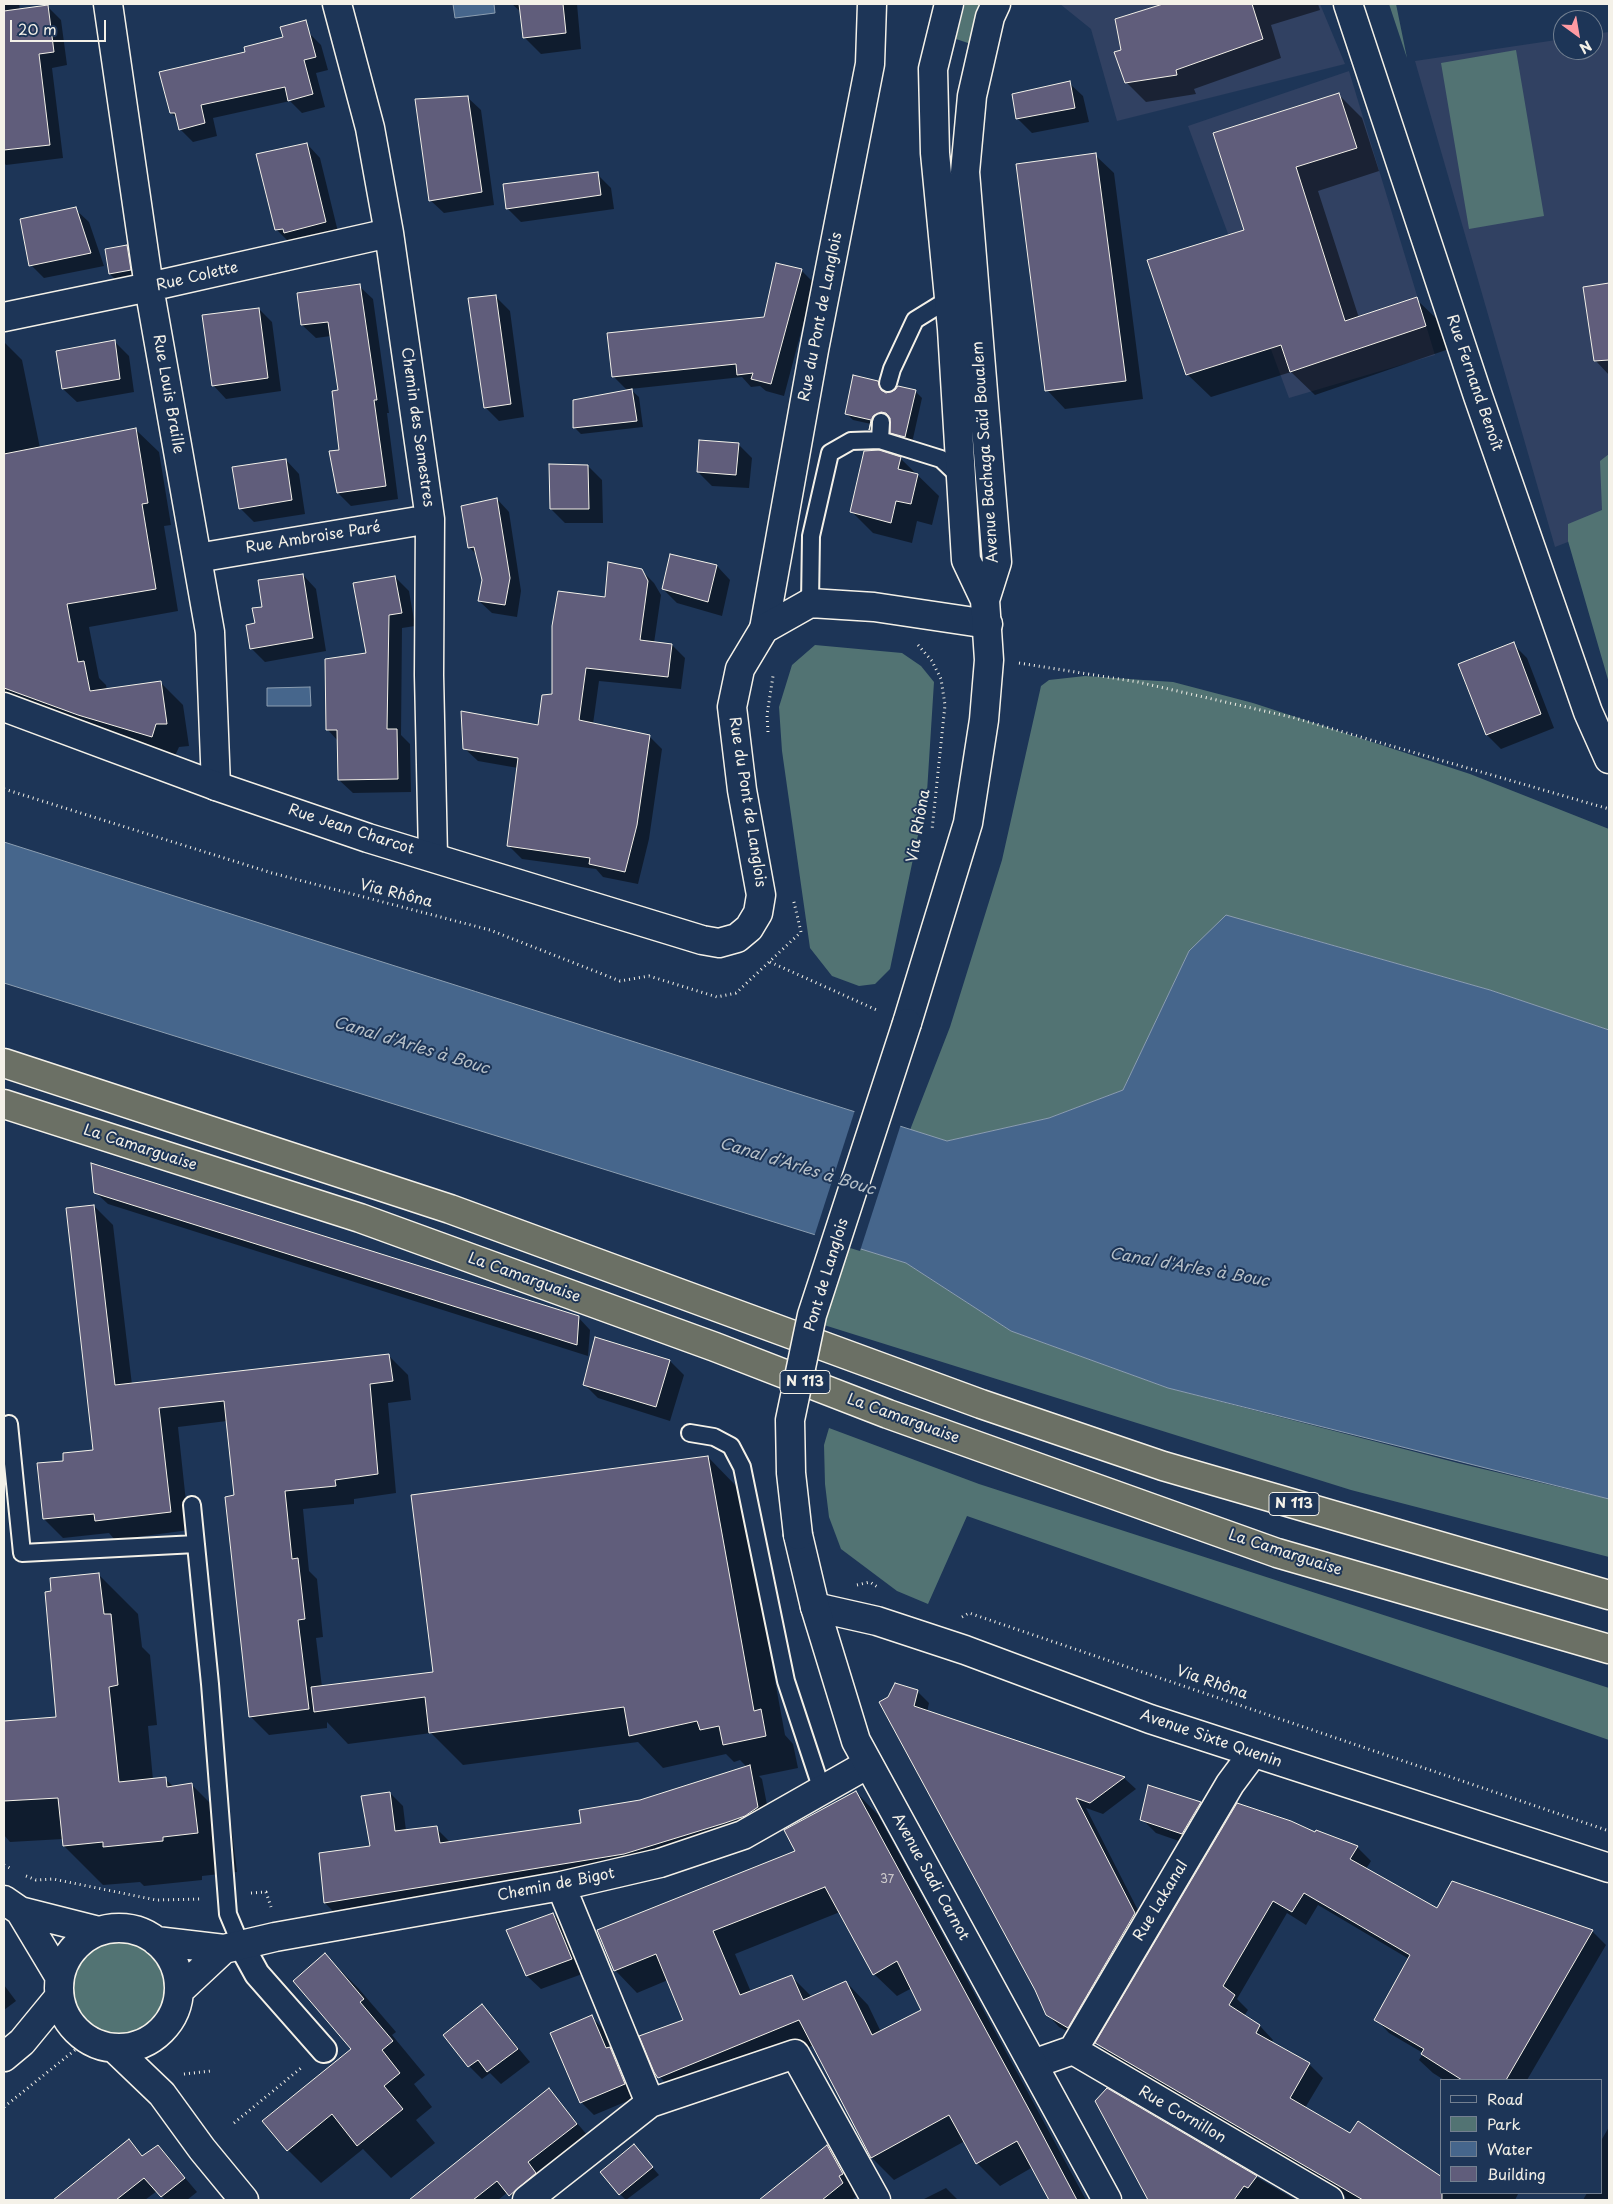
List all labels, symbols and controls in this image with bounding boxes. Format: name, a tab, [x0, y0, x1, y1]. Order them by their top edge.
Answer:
scale bar	[12, 10, 109, 42]
north arrow	[1553, 10, 1603, 60]
text: 20 m	[18, 17, 57, 40]
text: N	[1575, 35, 1596, 59]
street label: Rue du Pont de Langlois	[796, 231, 846, 403]
street label: Rue Colette	[154, 259, 240, 295]
street label: Rue Fernand Benoît	[1442, 312, 1506, 454]
street label: Rue Louis Braille	[149, 333, 187, 455]
street label: Avenue Bachaga Saïd Boualem	[969, 340, 1003, 564]
street label: Chemin des Semestres	[397, 346, 437, 508]
street label: Rue Ambroise Paré	[244, 518, 382, 558]
street label: Rue du Pont de Langlois	[725, 715, 769, 889]
street label: Via Rhôna	[904, 788, 934, 864]
street label: Rue Jean Charcot	[286, 801, 416, 859]
street label: Via Rhôna	[358, 876, 434, 912]
water label: Canal d'Arles à Bouc	[331, 1013, 491, 1079]
street label: La Camarguaise	[81, 1121, 199, 1175]
water label: Canal d'Arles à Bouc	[717, 1134, 877, 1200]
street label: Pont de Langlois	[801, 1216, 853, 1334]
water label: Canal d'Arles à Bouc	[1108, 1245, 1270, 1291]
street label: La Camarguaise	[465, 1249, 583, 1307]
road number: N 113	[780, 1370, 830, 1394]
street label: La Camarguaise	[844, 1390, 962, 1448]
road number: N 113	[1269, 1492, 1319, 1516]
street label: La Camarguaise	[1226, 1526, 1344, 1580]
street label: Via Rhôna	[1174, 1662, 1250, 1704]
street label: Avenue Sixte Quenin	[1138, 1706, 1284, 1772]
street label: Avenue Sadi Carnot	[888, 1810, 972, 1944]
street label: Rue Lakanal	[1130, 1858, 1192, 1944]
street label: Chemin de Bigot	[496, 1865, 616, 1905]
house number: 37	[880, 1873, 894, 1887]
legend	[1440, 2079, 1603, 2194]
street label: Rue Cornillon	[1135, 2083, 1229, 2147]
text: Road	[1487, 2087, 1523, 2110]
text: Park	[1487, 2112, 1521, 2135]
text: Water	[1487, 2137, 1532, 2160]
text: Building	[1487, 2162, 1546, 2185]

